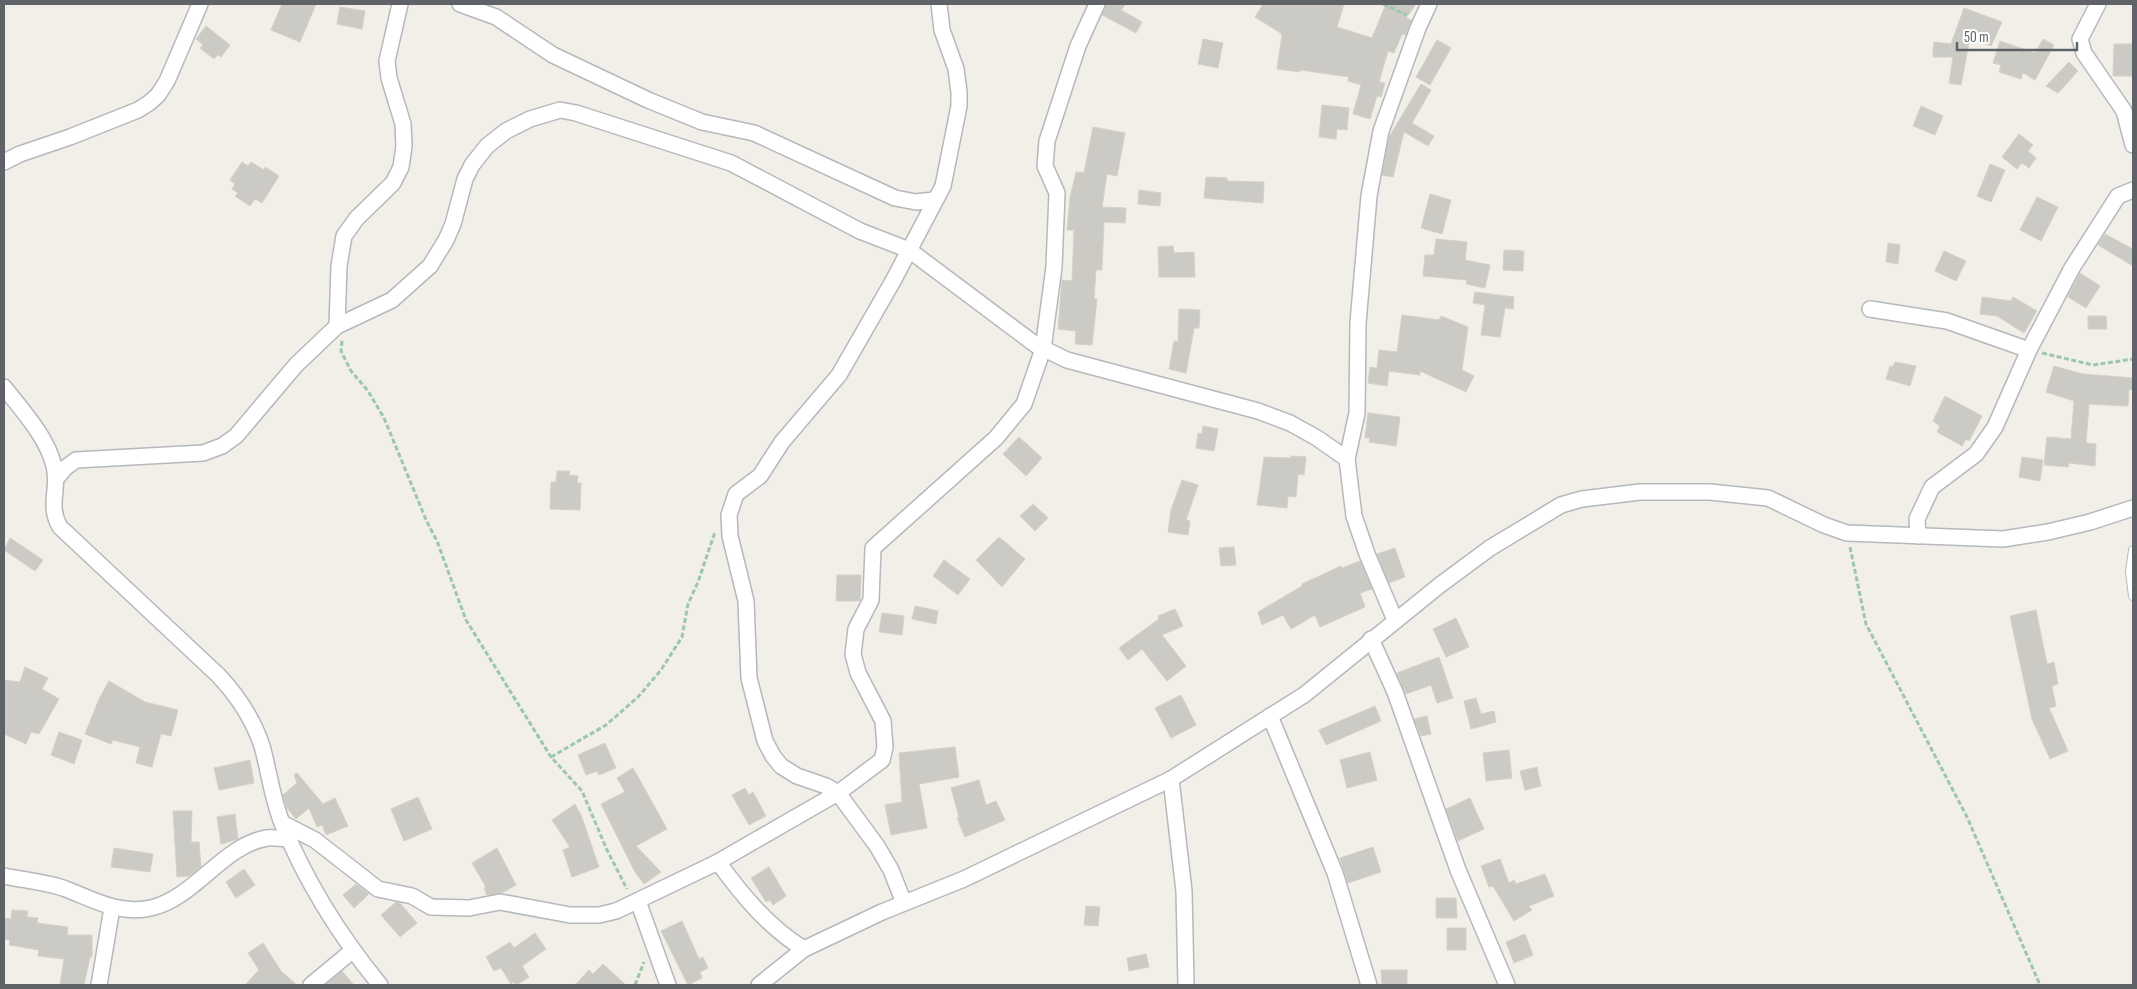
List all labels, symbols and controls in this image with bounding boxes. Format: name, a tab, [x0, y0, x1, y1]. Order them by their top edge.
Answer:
scale bar	[1957, 20, 2077, 52]
text: 50 m	[1964, 28, 1989, 47]

